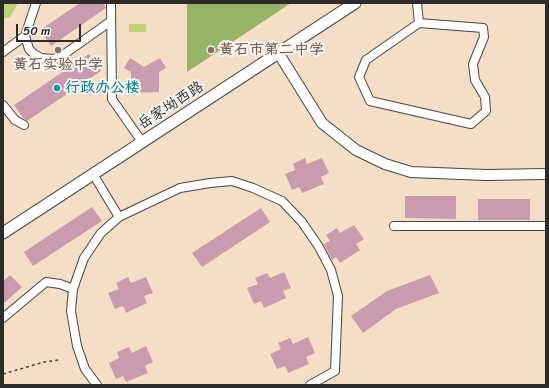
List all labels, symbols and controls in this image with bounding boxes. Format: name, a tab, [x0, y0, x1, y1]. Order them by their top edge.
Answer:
scale bar	[18, 16, 83, 42]
text: 50 m	[23, 20, 50, 42]
place label: 黄石市第二中学	[219, 41, 324, 59]
marker: 黄石实验中学	[53, 45, 63, 55]
marker: 黄石市第二中学	[206, 45, 216, 55]
place label: 黄石实验中学	[13, 56, 103, 74]
street label: 岳家坳西路	[135, 78, 207, 134]
place label: 行政办公楼	[65, 79, 140, 97]
marker: 行政办公楼	[52, 83, 62, 93]

